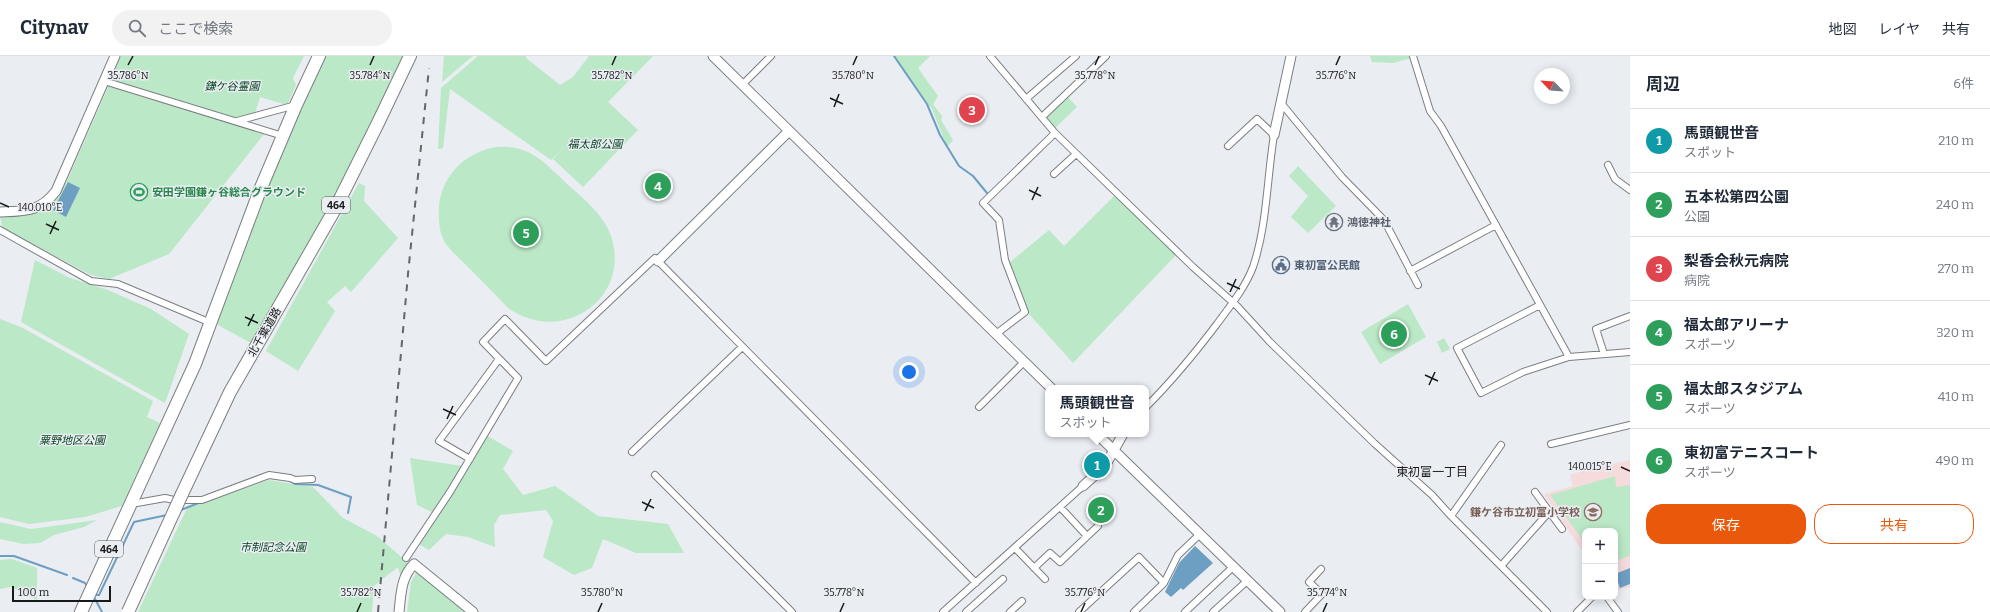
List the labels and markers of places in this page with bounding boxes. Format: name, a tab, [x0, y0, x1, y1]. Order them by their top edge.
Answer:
pin: 3	[959, 95, 985, 125]
pin: 4	[645, 171, 671, 201]
sports icon: 安田学園鎌ヶ谷総合グラウンド	[129, 182, 149, 202]
place label: 安田学園鎌ヶ谷総合グラウンド	[152, 186, 306, 199]
temple icon: 鴻徳神社	[1324, 212, 1344, 232]
place label: 鴻徳神社	[1347, 216, 1391, 229]
pin: 5	[513, 218, 539, 248]
public building icon: 東初富公民館	[1271, 255, 1291, 275]
place label: 東初富公民館	[1294, 259, 1360, 272]
pin: 6	[1381, 319, 1407, 349]
pin: 1	[1084, 450, 1110, 480]
pin: 2	[1088, 495, 1114, 525]
school or university icon: 鎌ケ谷市立初富小学校	[1583, 502, 1603, 522]
place label: 鎌ケ谷市立初富小学校	[1470, 506, 1580, 519]

